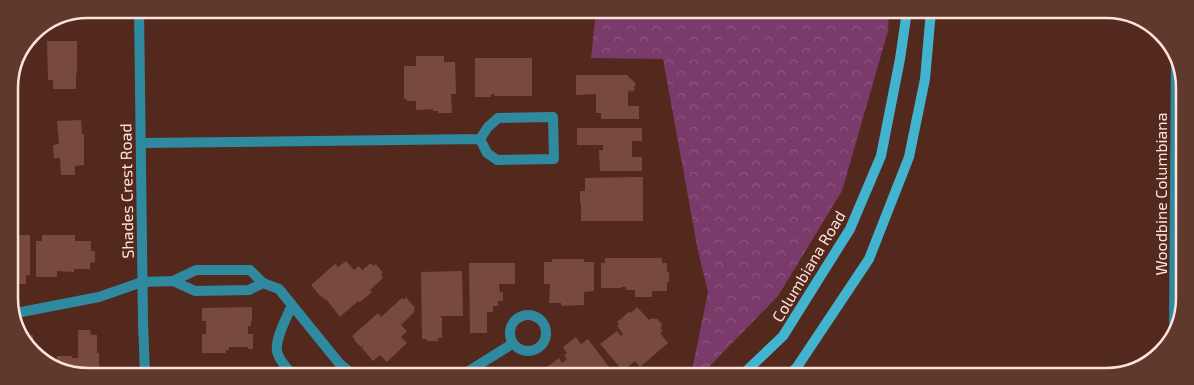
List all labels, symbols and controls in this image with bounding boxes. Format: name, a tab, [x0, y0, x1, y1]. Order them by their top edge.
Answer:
street label: Woodbine Columbiana	[1151, 113, 1170, 275]
street label: Shades Crest Road	[115, 123, 137, 259]
street label: Columbiana Road	[767, 207, 849, 325]

